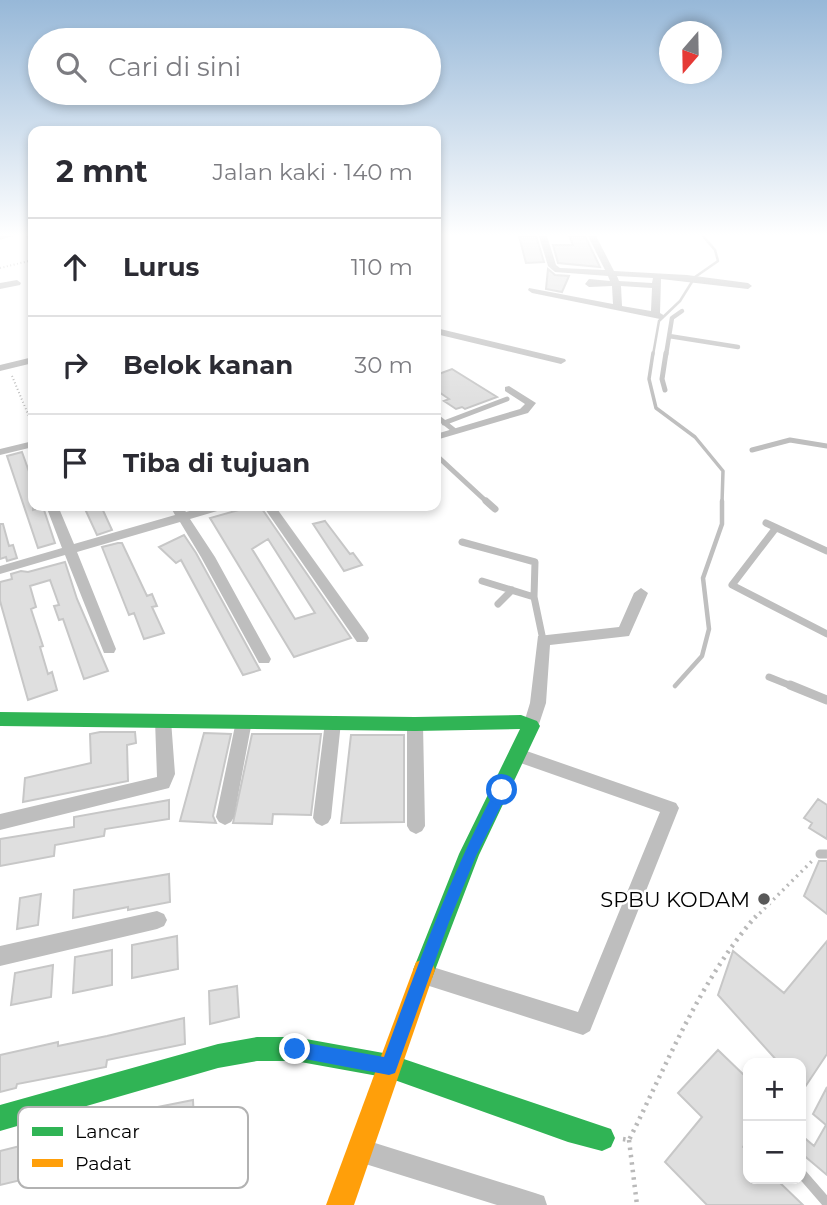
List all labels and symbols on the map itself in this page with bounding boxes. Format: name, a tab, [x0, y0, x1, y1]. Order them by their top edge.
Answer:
north arrow	[659, 21, 722, 84]
route start	[486, 774, 517, 805]
place label: SPBU KODAM	[600, 887, 750, 912]
marker: SPBU KODAM	[756, 891, 772, 907]
route end	[279, 1033, 310, 1064]
legend	[18, 1107, 248, 1188]
text: Lancar	[75, 1120, 140, 1143]
text: Padat	[75, 1152, 132, 1175]

